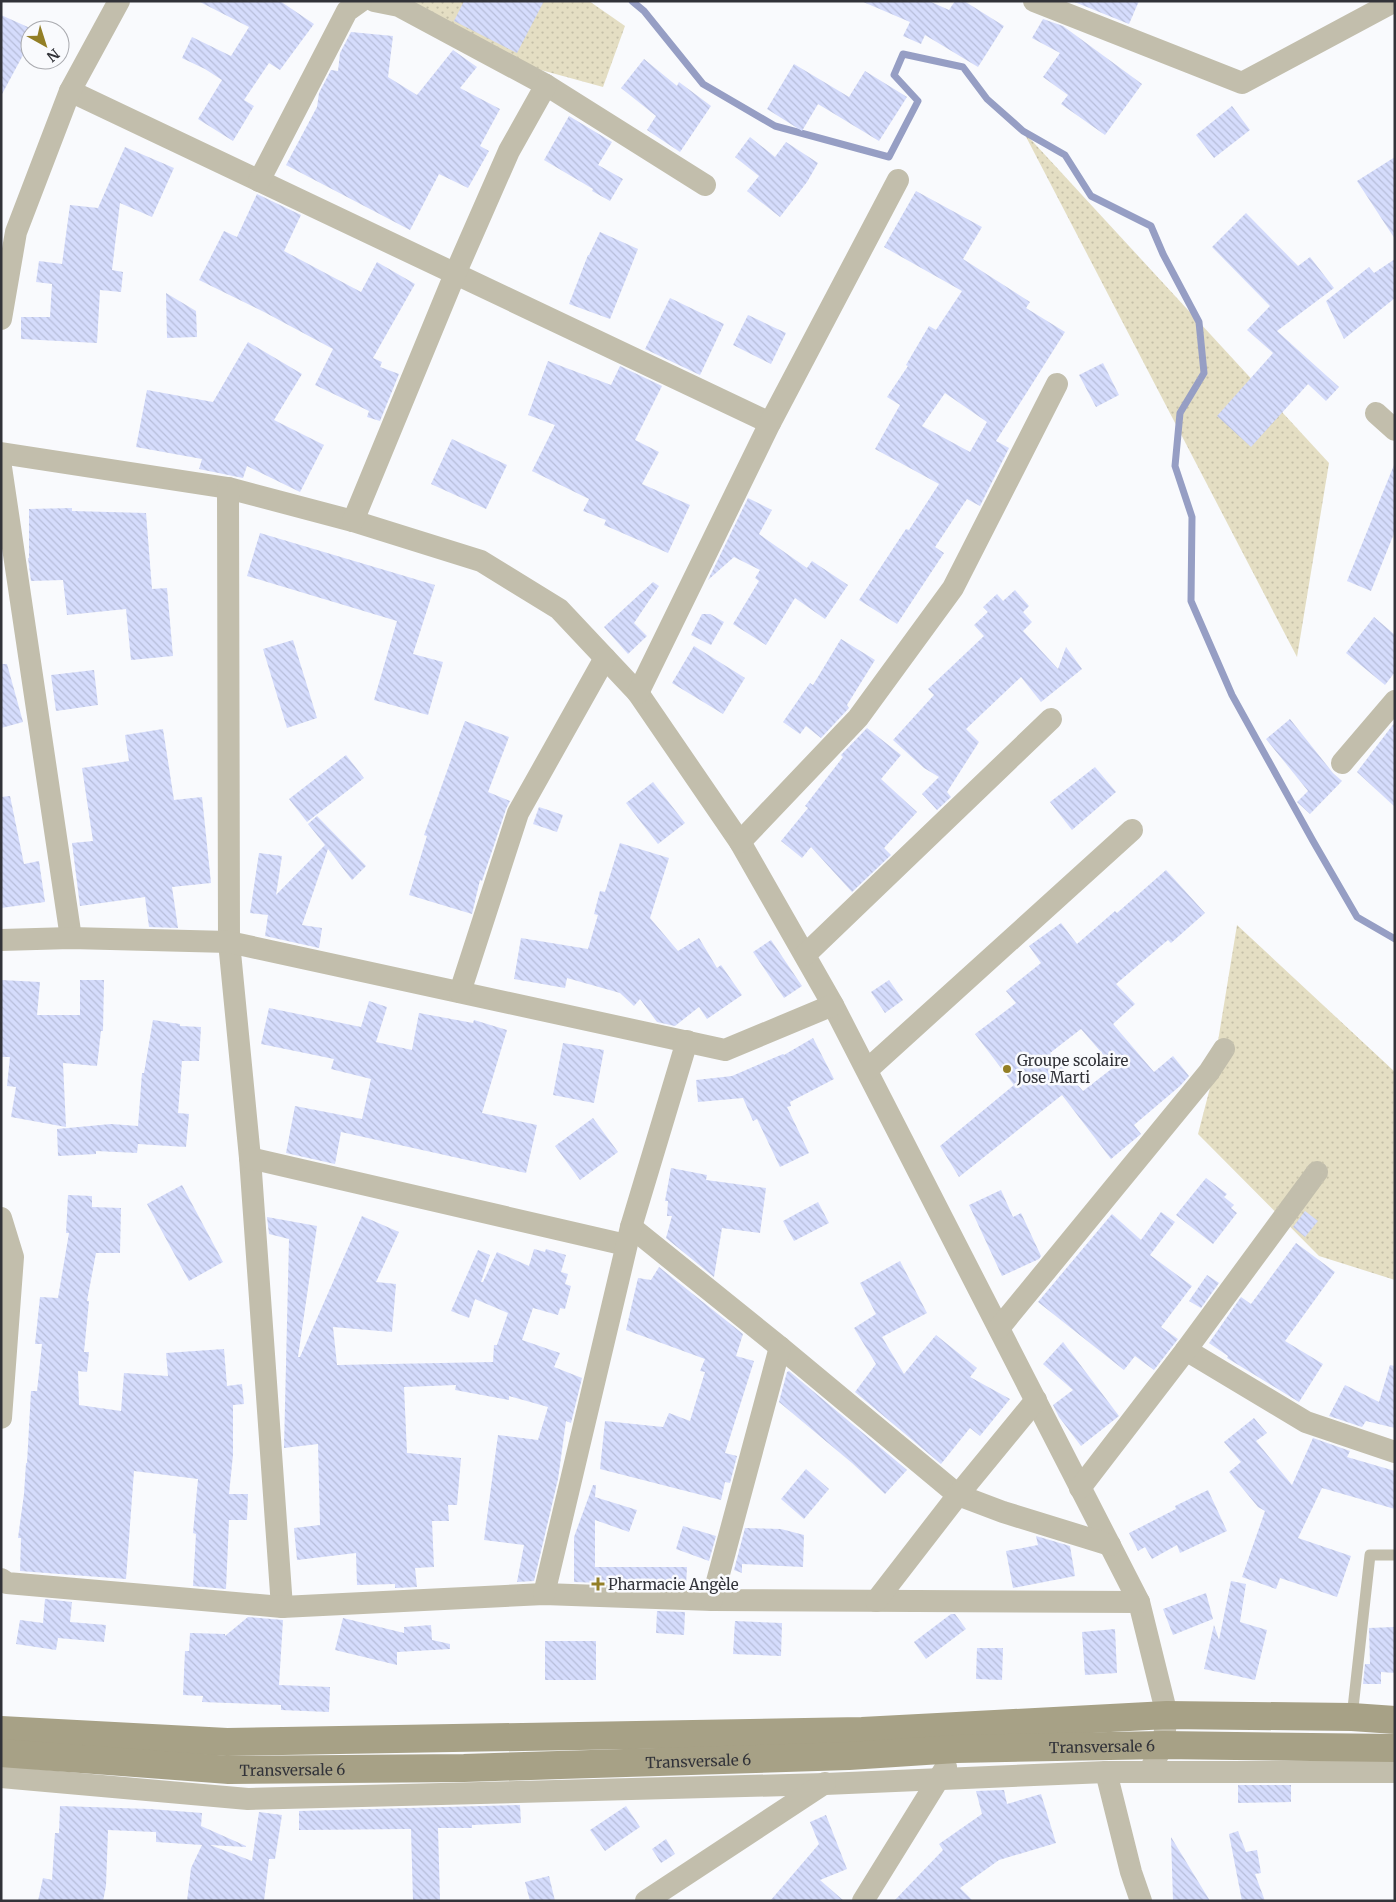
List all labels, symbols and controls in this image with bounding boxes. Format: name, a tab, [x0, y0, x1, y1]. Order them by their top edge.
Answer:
north arrow	[20, 20, 70, 70]
text: N	[43, 45, 63, 66]
place label: Groupe scolaire Jose Marti	[1016, 1051, 1128, 1087]
marker: Groupe scolaire Jose Marti	[1001, 1063, 1013, 1075]
place label: Pharmacie Angèle	[608, 1575, 739, 1594]
marker: Pharmacie Angèle	[592, 1578, 604, 1590]
street label: Transversale 6	[1049, 1736, 1155, 1757]
street label: Transversale 6	[645, 1750, 752, 1772]
street label: Transversale 6	[239, 1760, 345, 1779]

